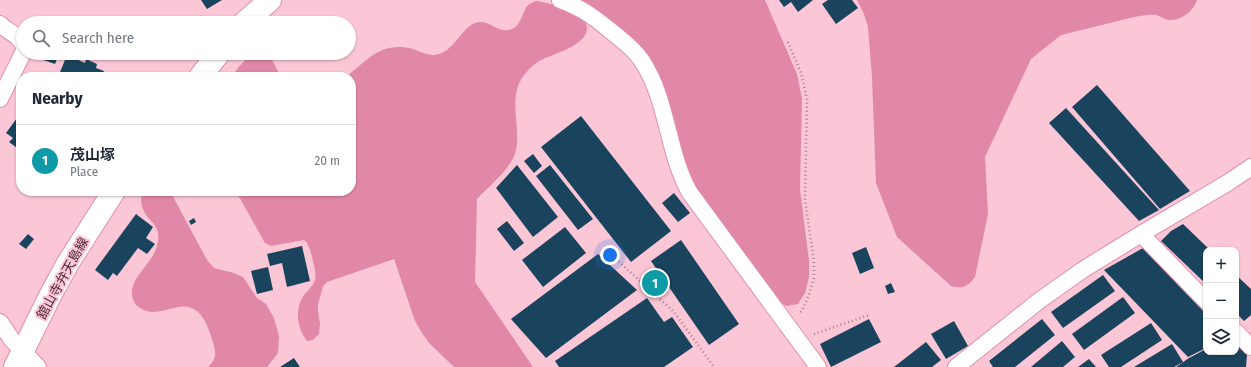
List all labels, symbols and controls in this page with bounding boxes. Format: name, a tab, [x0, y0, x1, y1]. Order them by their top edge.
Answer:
search box	[16, 16, 356, 60]
icon: search	[30, 27, 52, 49]
text: Search here	[62, 29, 134, 47]
text: Nearby	[32, 88, 83, 109]
text: 茂山塚	[70, 146, 115, 164]
text: 1	[42, 153, 48, 168]
text: 20 m	[314, 153, 340, 168]
text: Place	[70, 164, 98, 179]
street label: 舘山寺弁天島線	[34, 235, 91, 322]
your location	[600, 245, 620, 265]
map controls	[1203, 247, 1239, 355]
button: +	[1203, 247, 1239, 283]
pin: 1	[642, 268, 668, 298]
button: −	[1203, 283, 1239, 319]
button: layers	[1203, 319, 1239, 355]

